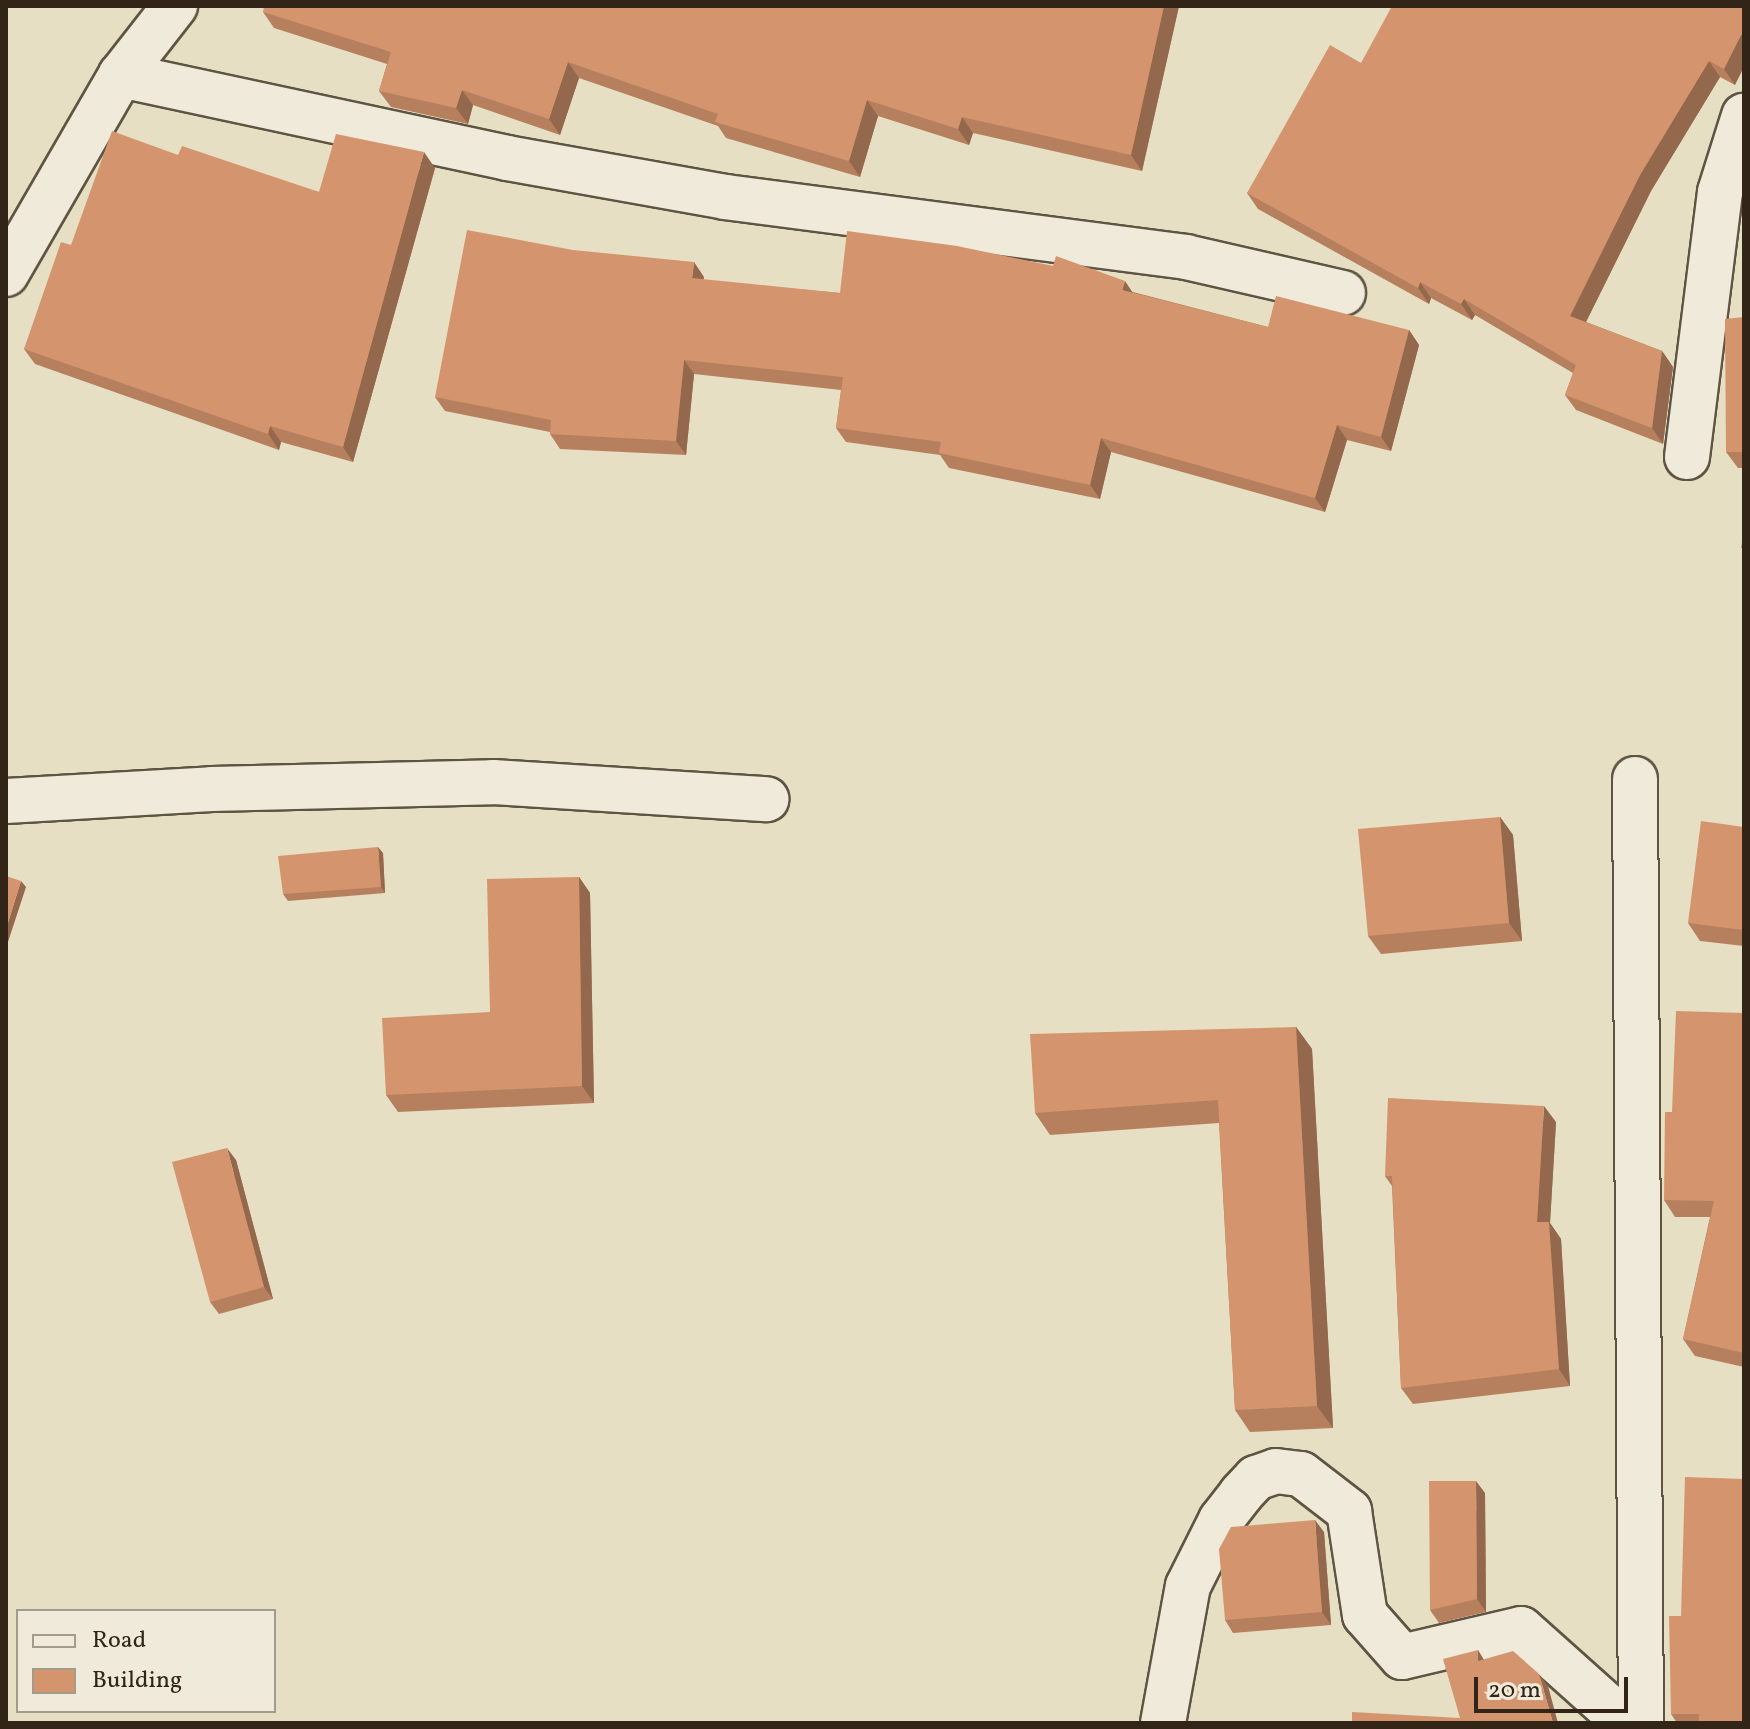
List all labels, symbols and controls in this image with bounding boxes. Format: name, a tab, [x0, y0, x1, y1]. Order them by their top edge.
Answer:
legend	[16, 1609, 276, 1713]
text: Road	[92, 1624, 146, 1658]
scale bar	[1478, 1661, 1632, 1711]
text: Building	[92, 1664, 182, 1698]
text: 20 m	[1488, 1674, 1541, 1708]

